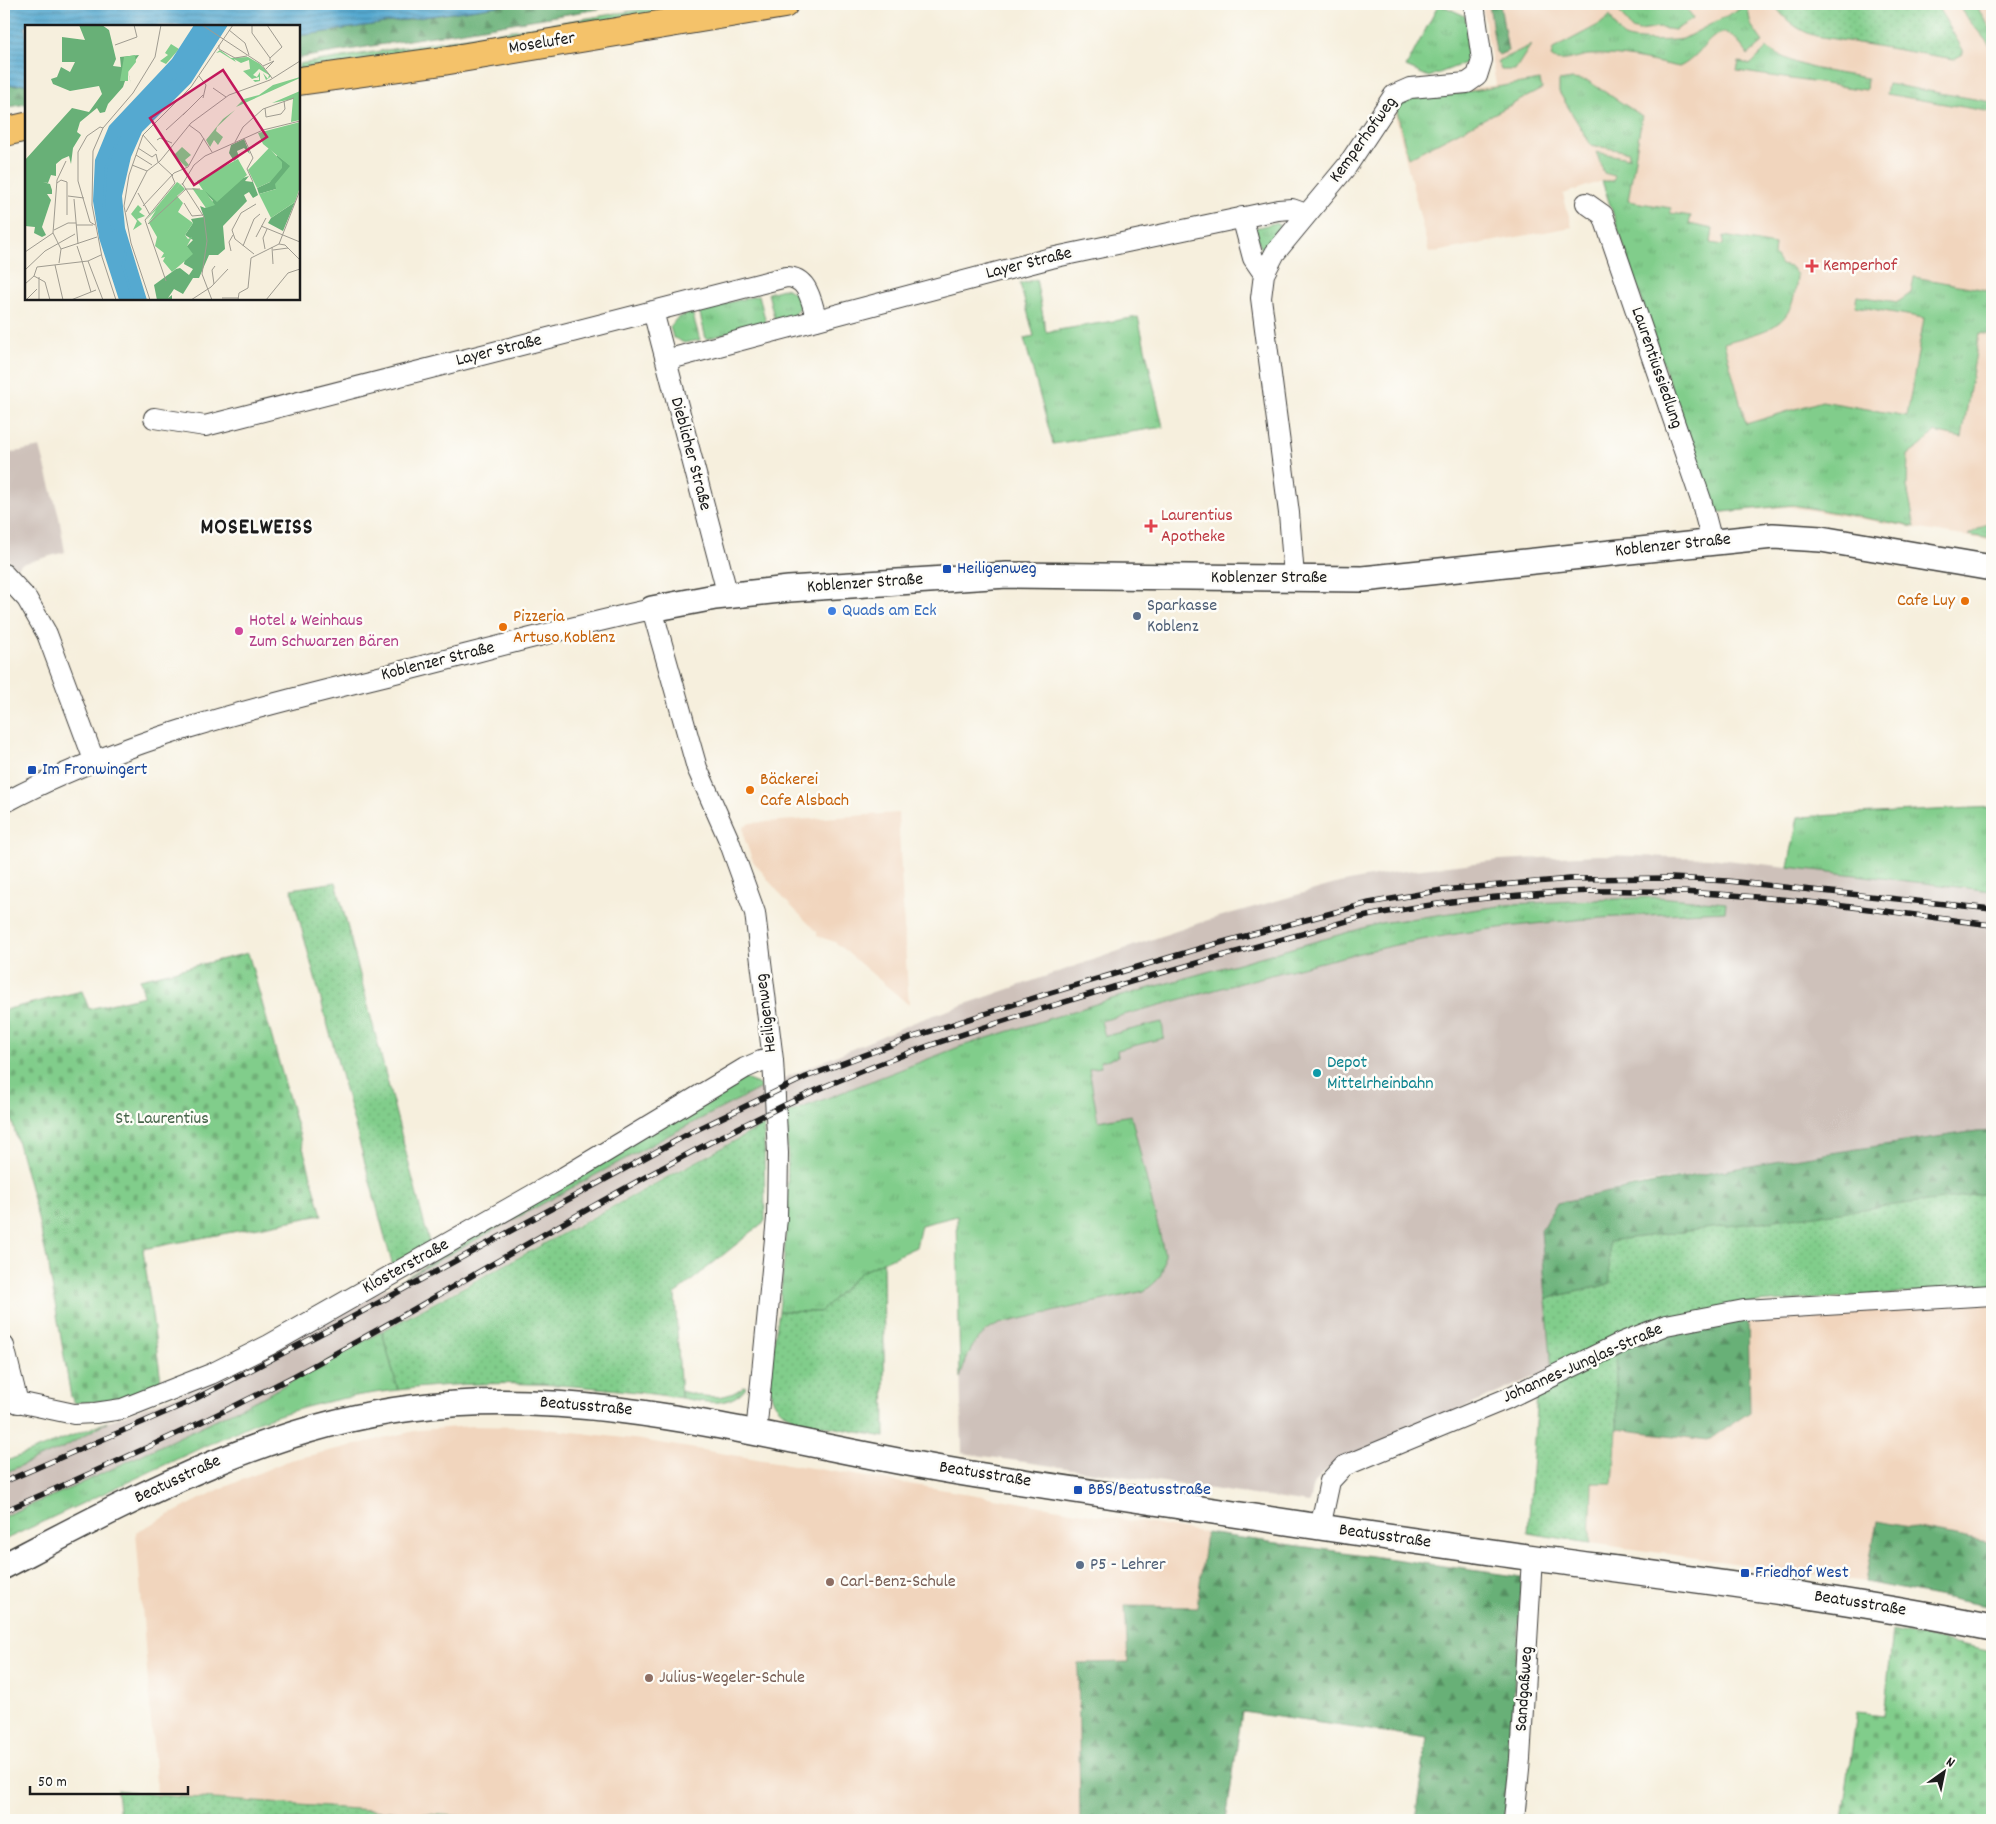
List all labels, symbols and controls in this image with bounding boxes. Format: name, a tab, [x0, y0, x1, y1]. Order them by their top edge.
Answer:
inset map	[25, 25, 300, 300]
street label: Moselufer	[507, 26, 577, 62]
street label: Kemperhofweg	[1324, 92, 1404, 188]
street label: Layer Straße	[983, 241, 1075, 287]
place label: Kemperhof	[1823, 254, 1898, 279]
marker: Kemperhof	[1805, 259, 1819, 273]
street label: Laurentiussiedlung	[1623, 304, 1689, 432]
street label: Layer Straße	[453, 328, 545, 374]
street label: Dieblicher Straße	[663, 395, 717, 513]
place label: Laurentius Apotheke	[1161, 504, 1233, 550]
district label: MOSELWEISS	[200, 513, 314, 544]
marker: Laurentius Apotheke	[1145, 520, 1157, 532]
street label: Koblenzer Straße	[1614, 527, 1732, 565]
place label: Heiligenweg	[957, 557, 1037, 582]
marker: Heiligenweg	[941, 563, 953, 575]
street label: Koblenzer Straße	[1211, 566, 1327, 591]
street label: Koblenzer Straße	[806, 567, 924, 601]
place label: Cafe Luy	[1897, 589, 1956, 614]
place label: Sparkasse Koblenz	[1147, 594, 1217, 640]
marker: Cafe Luy	[1959, 595, 1971, 607]
place label: Quads am Eck	[842, 599, 937, 624]
place label: Pizzeria Artuso Koblenz	[513, 605, 615, 651]
marker: Quads am Eck	[826, 605, 838, 617]
place label: Hotel & Weinhaus Zum Schwarzen Bären	[249, 609, 399, 655]
marker: Sparkasse Koblenz	[1131, 610, 1143, 622]
marker: Pizzeria Artuso Koblenz	[497, 621, 509, 633]
marker: Hotel & Weinhaus Zum Schwarzen Bären	[233, 625, 245, 637]
street label: Koblenzer Straße	[379, 636, 498, 688]
place label: Im Fronwingert	[42, 758, 148, 783]
marker: Im Fronwingert	[26, 764, 38, 776]
place label: Bäckerei Cafe Alsbach	[760, 768, 849, 814]
marker: Bäckerei Cafe Alsbach	[744, 784, 756, 796]
street label: Heiligenweg	[750, 972, 784, 1054]
place label: Depot Mittelrheinbahn	[1327, 1051, 1434, 1097]
marker: Depot Mittelrheinbahn	[1311, 1067, 1323, 1079]
park label: St. Laurentius	[115, 1107, 209, 1132]
street label: Klosterstraße	[358, 1233, 454, 1301]
street label: Johannes-Junglas-Straße	[1499, 1317, 1667, 1411]
street label: Beatusstraße	[539, 1391, 633, 1423]
street label: Beatusstraße	[131, 1449, 225, 1511]
street label: Beatusstraße	[937, 1455, 1033, 1495]
place label: BBS/Beatusstraße	[1088, 1478, 1211, 1503]
marker: BBS/Beatusstraße	[1072, 1484, 1084, 1496]
street label: Beatusstraße	[1337, 1518, 1433, 1556]
place label: P5 - Lehrer	[1090, 1553, 1166, 1578]
marker: P5 - Lehrer	[1074, 1559, 1086, 1571]
place label: Friedhof West	[1755, 1561, 1849, 1586]
marker: Friedhof West	[1739, 1567, 1751, 1579]
place label: Carl-Benz-Schule	[840, 1570, 956, 1595]
marker: Carl-Benz-Schule	[824, 1576, 836, 1588]
street label: Beatusstraße	[1812, 1584, 1908, 1624]
street label: Sandgaßweg	[1510, 1645, 1540, 1732]
place label: Julius-Wegeler-Schule	[659, 1666, 805, 1691]
marker: Julius-Wegeler-Schule	[643, 1672, 655, 1684]
north arrow	[1918, 1746, 1968, 1796]
text: N	[1942, 1753, 1958, 1773]
scale bar	[30, 1764, 188, 1796]
text: 50 m	[38, 1772, 67, 1794]

